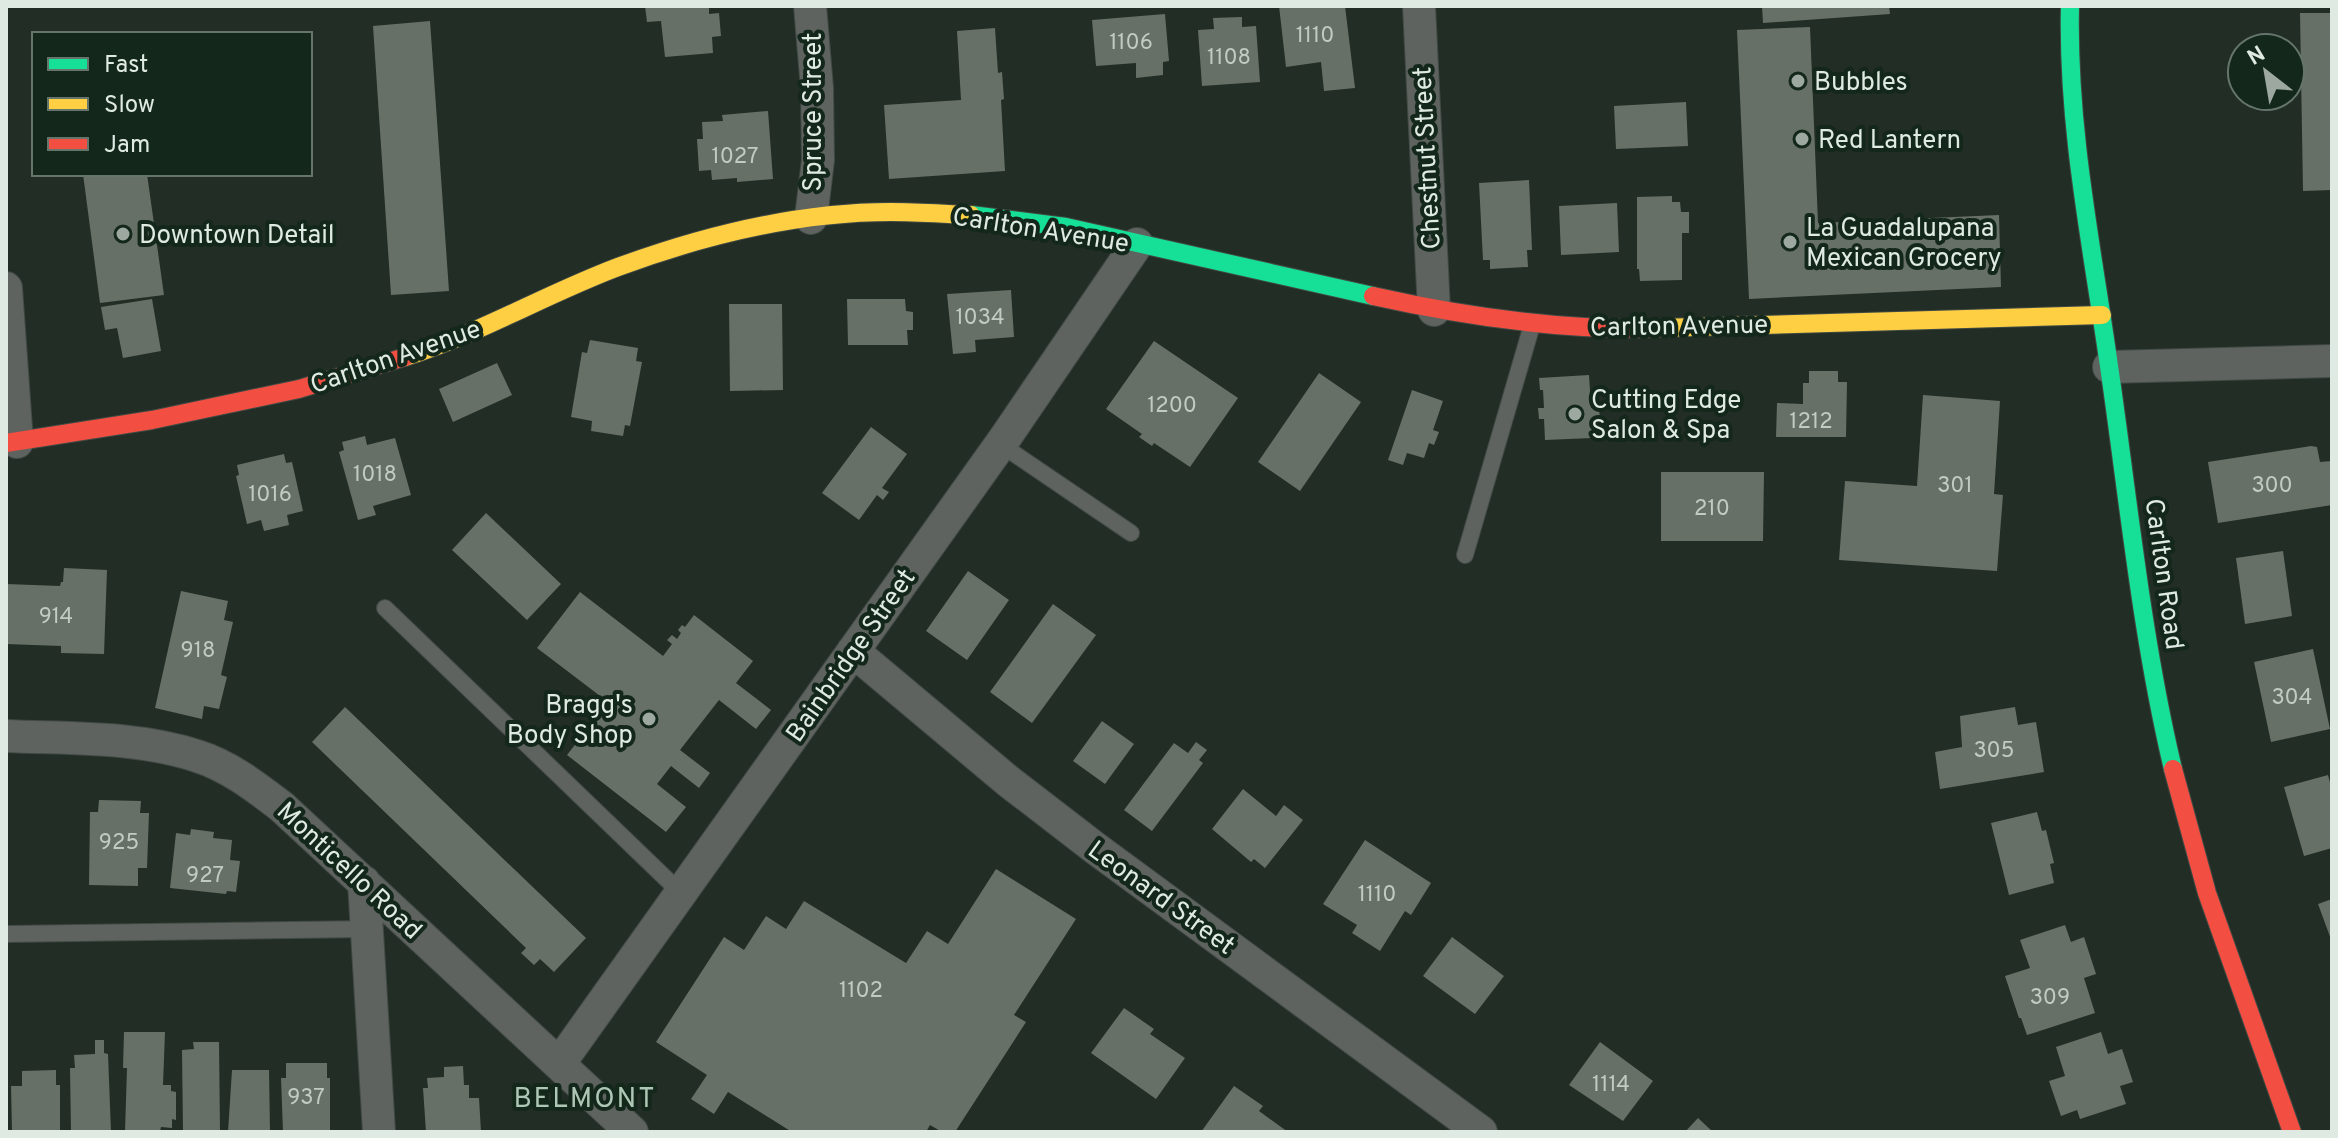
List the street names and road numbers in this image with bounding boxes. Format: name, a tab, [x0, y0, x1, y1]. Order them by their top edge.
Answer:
street label: Spruce Street	[798, 32, 831, 192]
street label: Chestnut Street	[1407, 66, 1450, 250]
street label: Carlton Avenue	[950, 201, 1131, 262]
street label: Carlton Avenue	[1590, 309, 1768, 346]
street label: Carlton Avenue	[306, 314, 485, 403]
street label: Carlton Road	[2136, 497, 2189, 652]
street label: Bainbridge Street	[780, 563, 924, 749]
street label: Monticello Road	[269, 796, 428, 948]
street label: Leonard Street	[1080, 835, 1241, 963]

